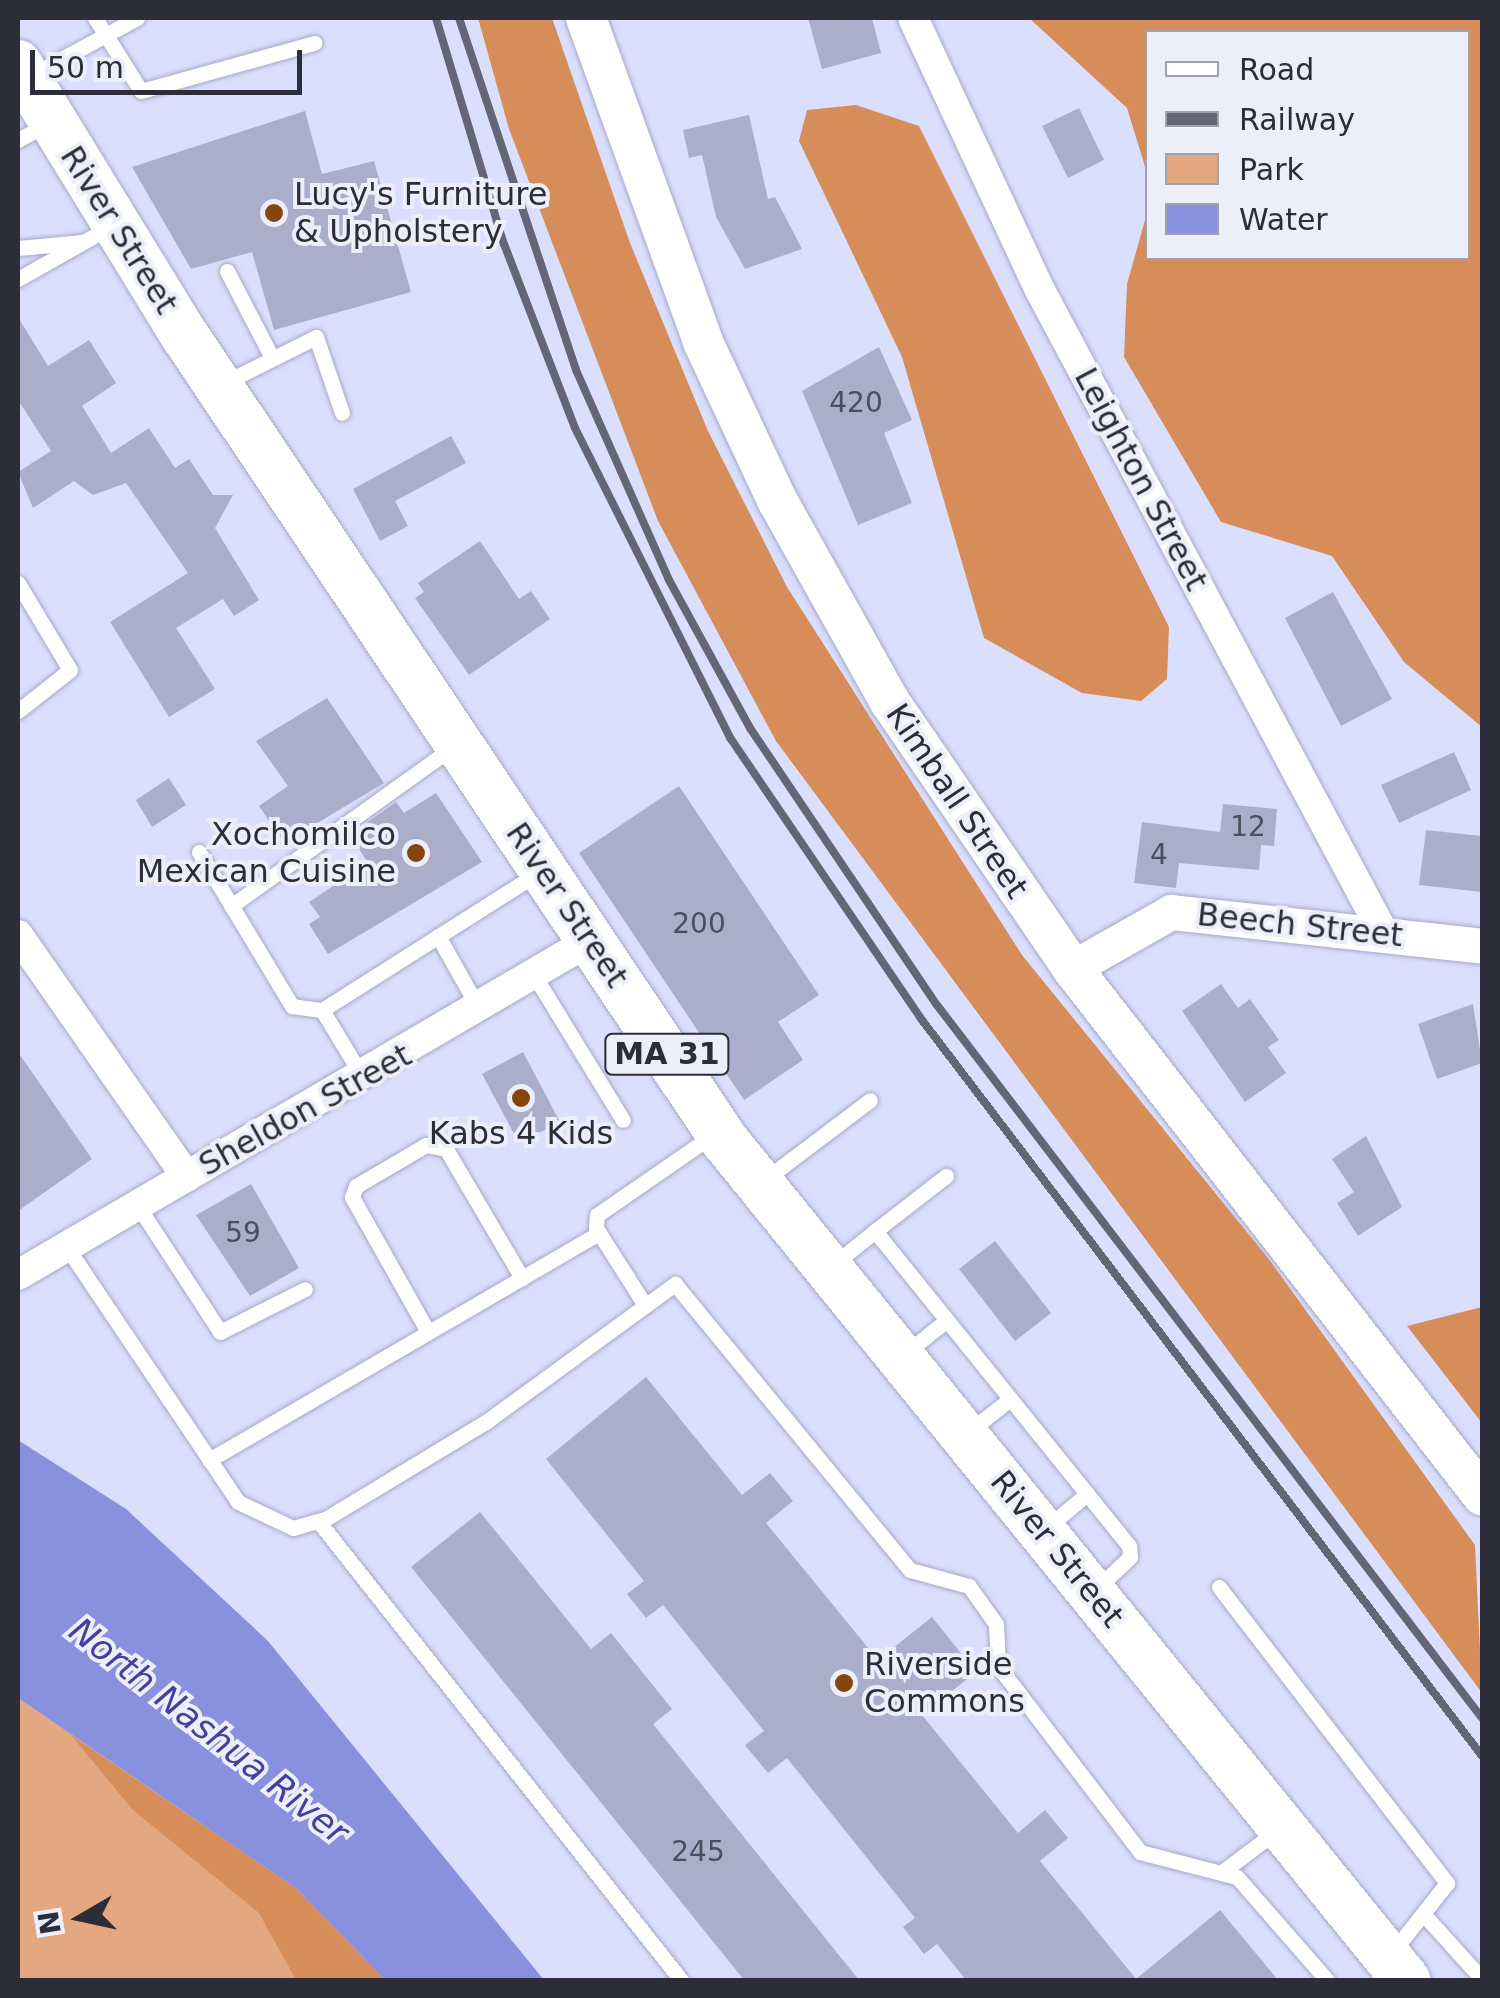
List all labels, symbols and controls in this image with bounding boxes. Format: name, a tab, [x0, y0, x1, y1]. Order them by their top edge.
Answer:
scale bar	[35, 30, 308, 92]
legend	[1145, 30, 1470, 260]
text: 50 m	[47, 50, 124, 85]
text: Road	[1239, 52, 1314, 87]
text: Railway	[1239, 102, 1355, 137]
street label: River Street	[52, 139, 186, 321]
text: Park	[1239, 152, 1304, 187]
place label: Lucy's Furniture & Upholstery	[294, 176, 547, 251]
marker: Lucy's Furniture & Upholstery	[263, 202, 285, 224]
text: Water	[1239, 202, 1328, 237]
street label: Leighton Street	[1066, 361, 1216, 597]
house number: 420	[829, 386, 883, 420]
street label: Kimball Street	[878, 697, 1036, 905]
house number: 12	[1230, 810, 1266, 844]
street label: River Street	[498, 815, 636, 995]
place label: Xochomilco Mexican Cuisine	[137, 816, 396, 891]
house number: 4	[1150, 838, 1168, 872]
marker: Xochomilco Mexican Cuisine	[405, 842, 427, 864]
street label: Beech Street	[1195, 895, 1405, 955]
house number: 200	[672, 907, 726, 941]
road number: MA 31	[602, 1029, 732, 1079]
street label: Sheldon Street	[192, 1036, 418, 1184]
marker: Kabs 4 Kids	[510, 1087, 532, 1109]
place label: Kabs 4 Kids	[429, 1114, 613, 1152]
house number: 59	[225, 1216, 261, 1250]
street label: River Street	[982, 1463, 1132, 1635]
water label: North Nashua River	[61, 1609, 357, 1853]
place label: Riverside Commons	[864, 1646, 1025, 1721]
marker: Riverside Commons	[833, 1672, 855, 1694]
house number: 245	[671, 1835, 725, 1869]
north arrow	[30, 1868, 130, 1968]
text: N	[32, 1909, 68, 1937]

